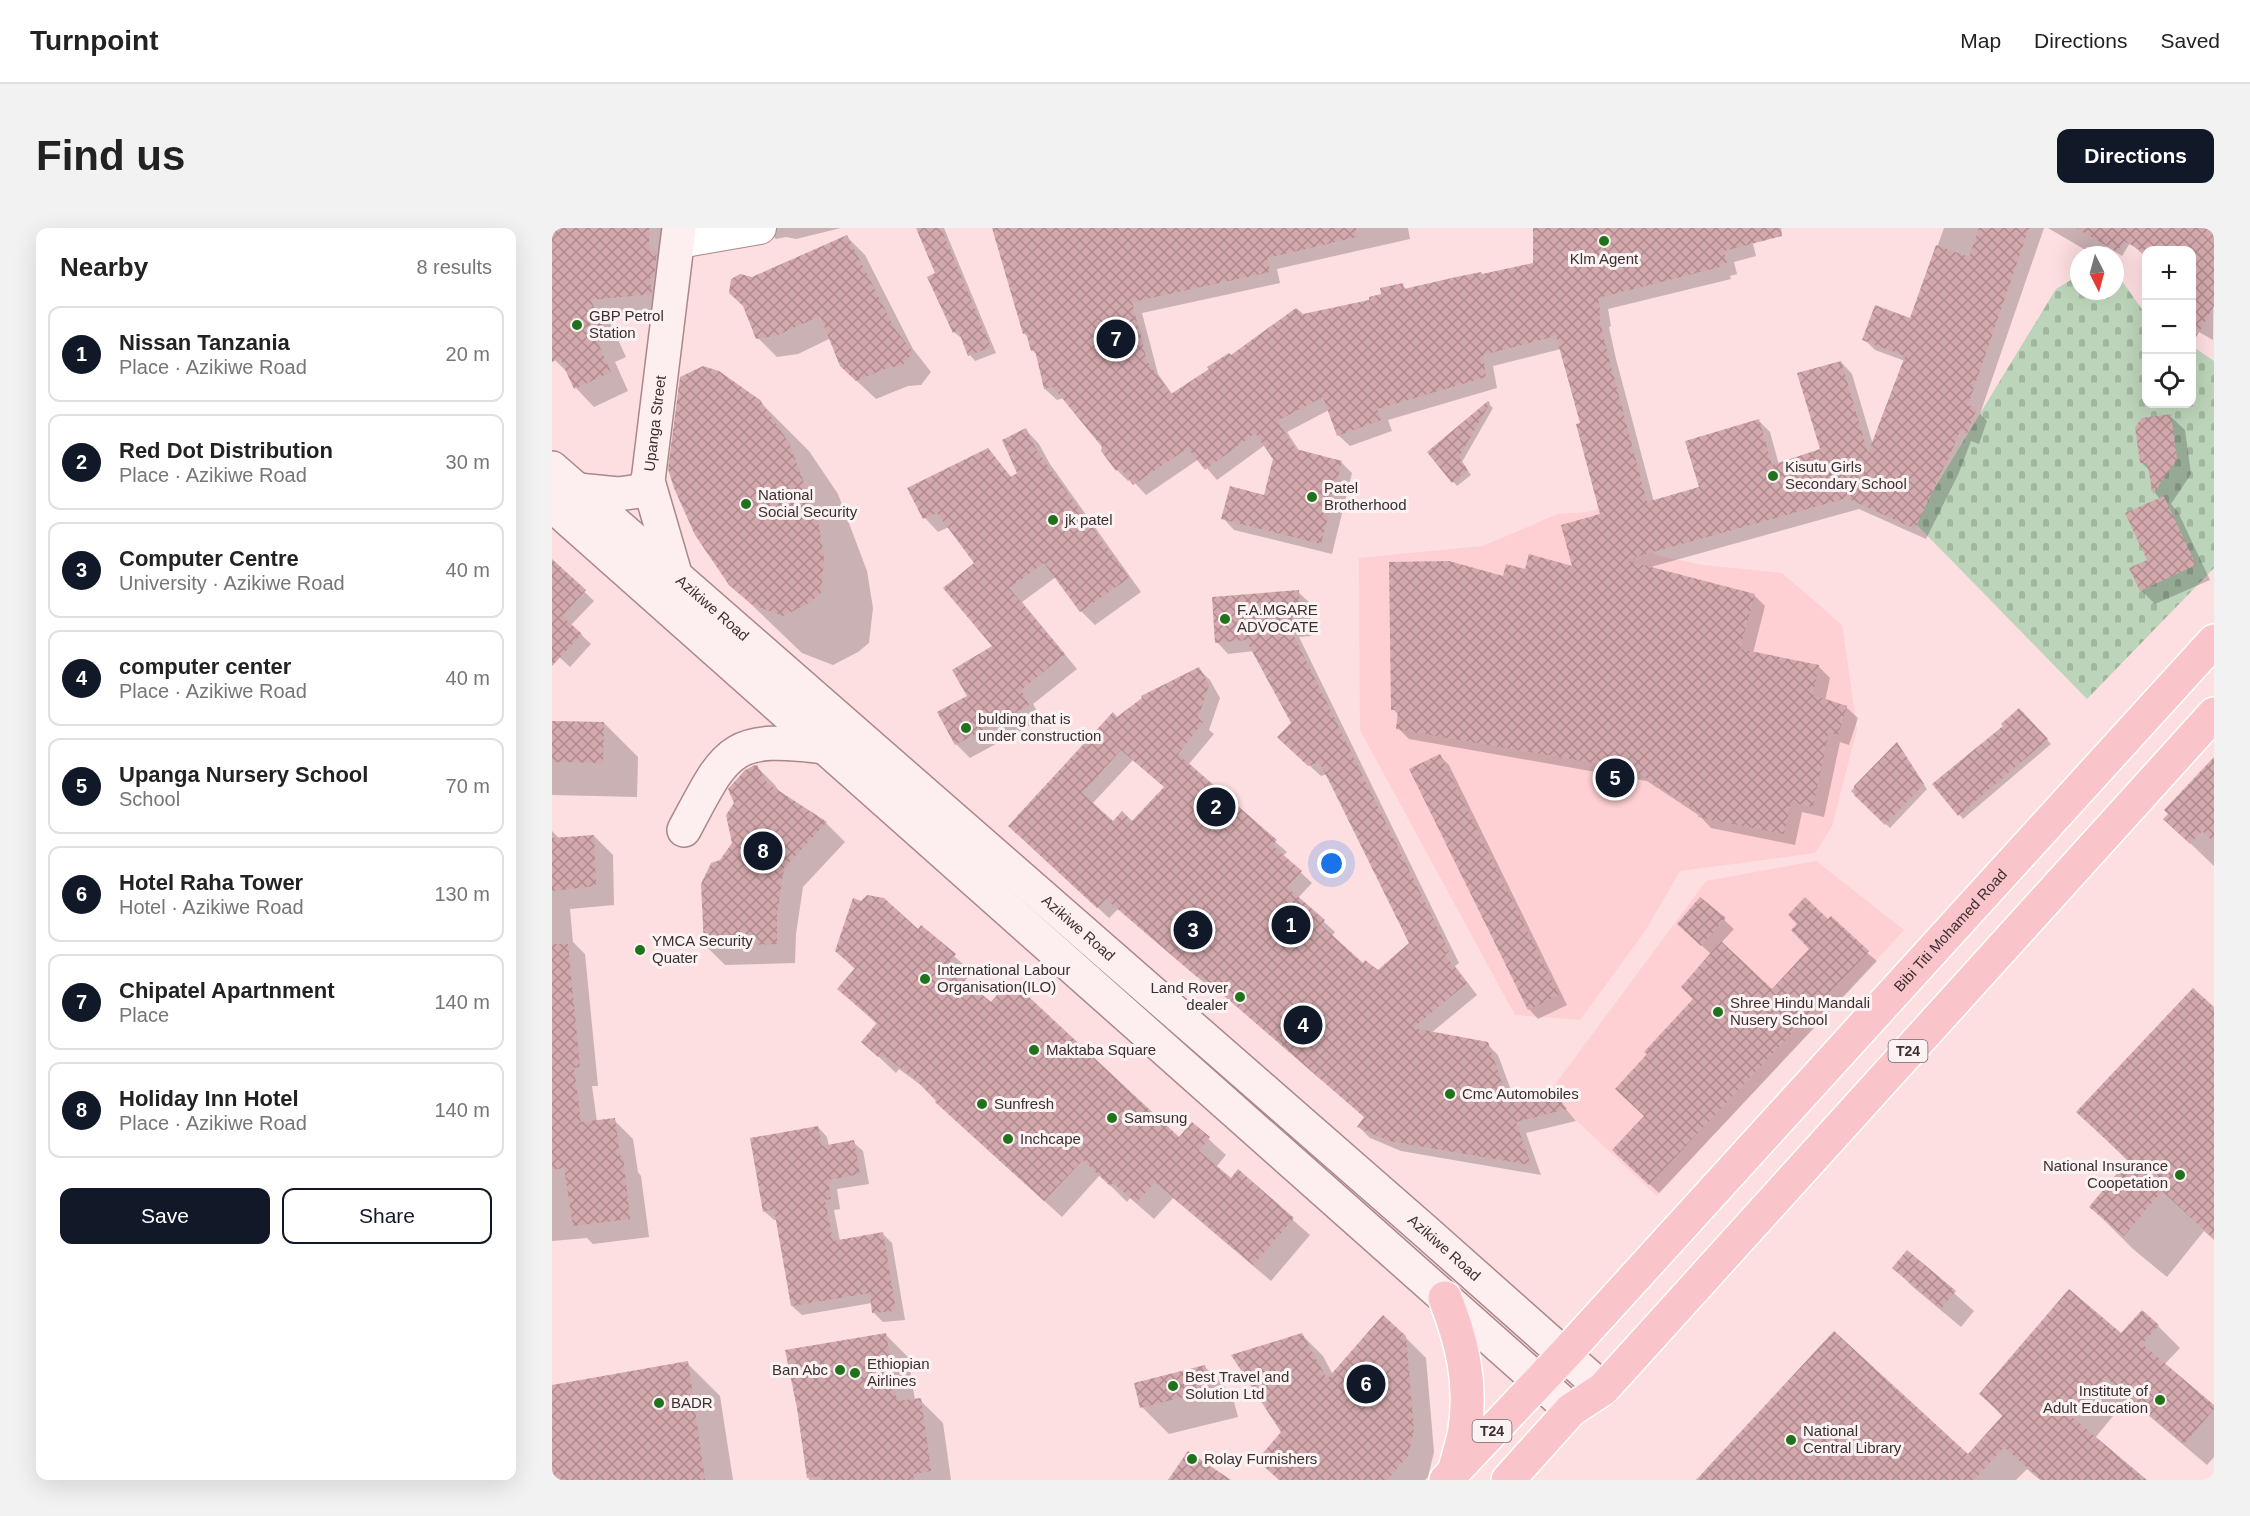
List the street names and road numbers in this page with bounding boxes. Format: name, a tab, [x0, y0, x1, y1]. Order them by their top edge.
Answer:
street label: Upanga Street	[640, 373, 669, 472]
street label: Azikiwe Road	[673, 571, 753, 644]
street label: Bibi Titi Mohamed Road	[1890, 866, 2010, 995]
street label: Azikiwe Road	[1039, 891, 1119, 964]
road number: T24	[1888, 1040, 1928, 1062]
street label: Azikiwe Road	[1405, 1211, 1484, 1284]
road number: T24	[1472, 1420, 1512, 1442]

